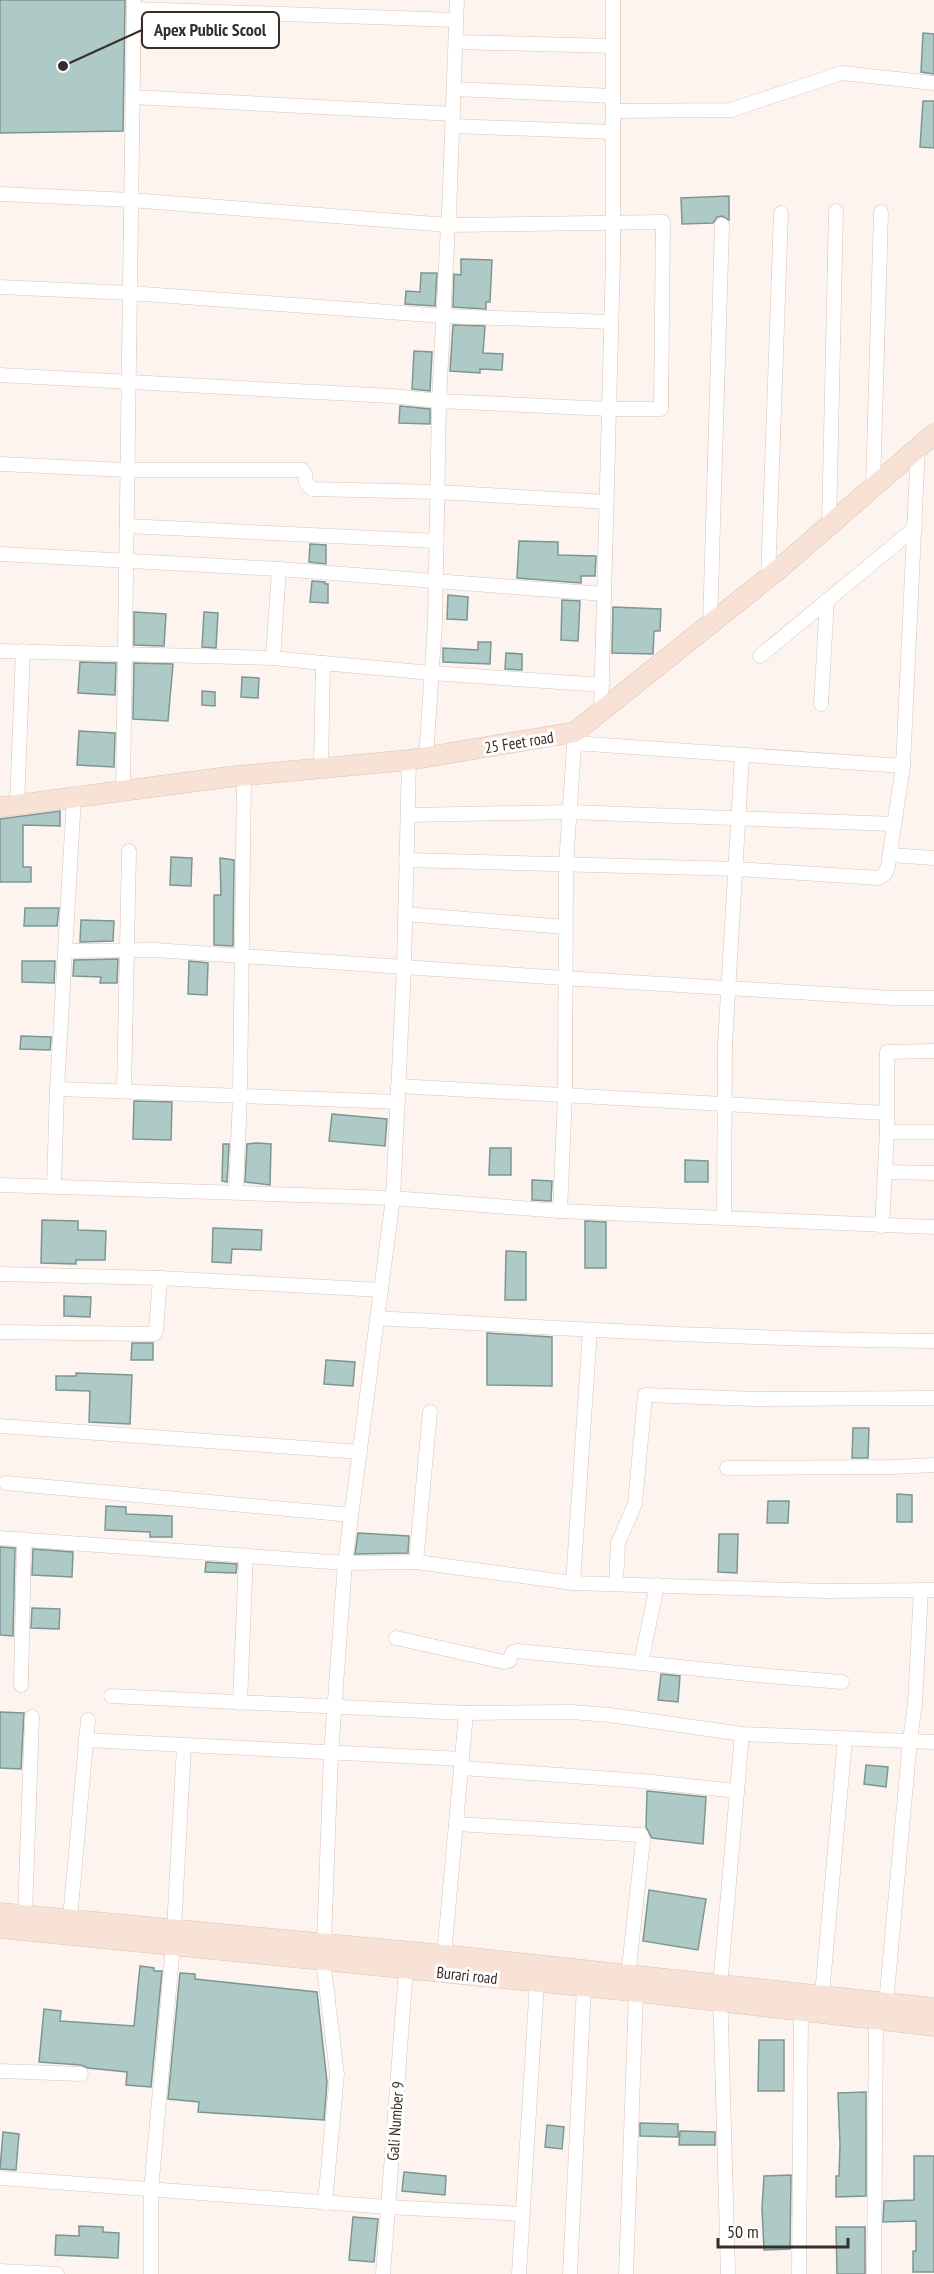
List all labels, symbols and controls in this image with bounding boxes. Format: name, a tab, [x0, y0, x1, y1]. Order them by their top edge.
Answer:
callout: Apex Public Scool	[142, 12, 279, 48]
text: Apex Public Scool	[153, 18, 267, 41]
street label: 25 Feet road	[483, 727, 555, 757]
street label: Burari road	[436, 1962, 499, 1988]
street label: Gali Number 9	[382, 2081, 408, 2161]
scale bar	[718, 2211, 848, 2249]
text: 50 m	[727, 2220, 759, 2243]

